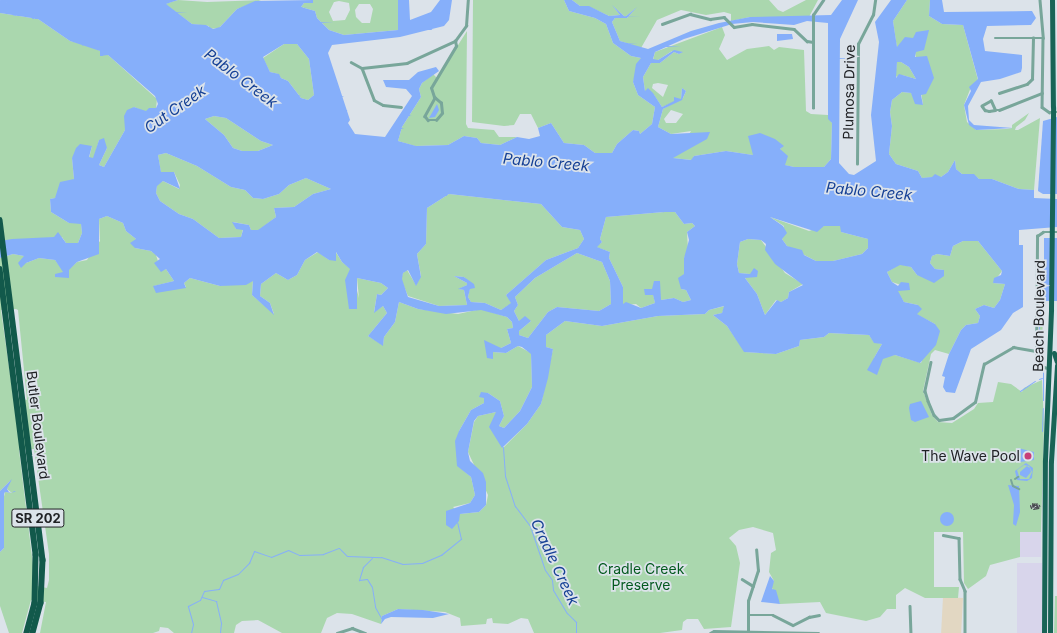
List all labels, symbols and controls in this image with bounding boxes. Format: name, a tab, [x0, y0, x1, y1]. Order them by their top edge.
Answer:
street label: Plumosa Drive	[840, 44, 858, 140]
water label: Pablo Creek	[201, 45, 281, 111]
water label: Cut Creek	[141, 81, 209, 137]
water label: Pablo Creek	[502, 149, 590, 175]
water label: Pablo Creek	[825, 178, 913, 204]
street label: Beach Boulevard	[1030, 260, 1048, 372]
street label: Butler Boulevard	[23, 370, 53, 480]
place label: The Wave Pool	[921, 448, 1020, 464]
marker: The Wave Pool	[1023, 451, 1033, 461]
road number: SR 202	[11, 507, 65, 529]
water label: Cradle Creek	[527, 516, 583, 608]
park label: Cradle Creek Preserve	[598, 561, 684, 594]

